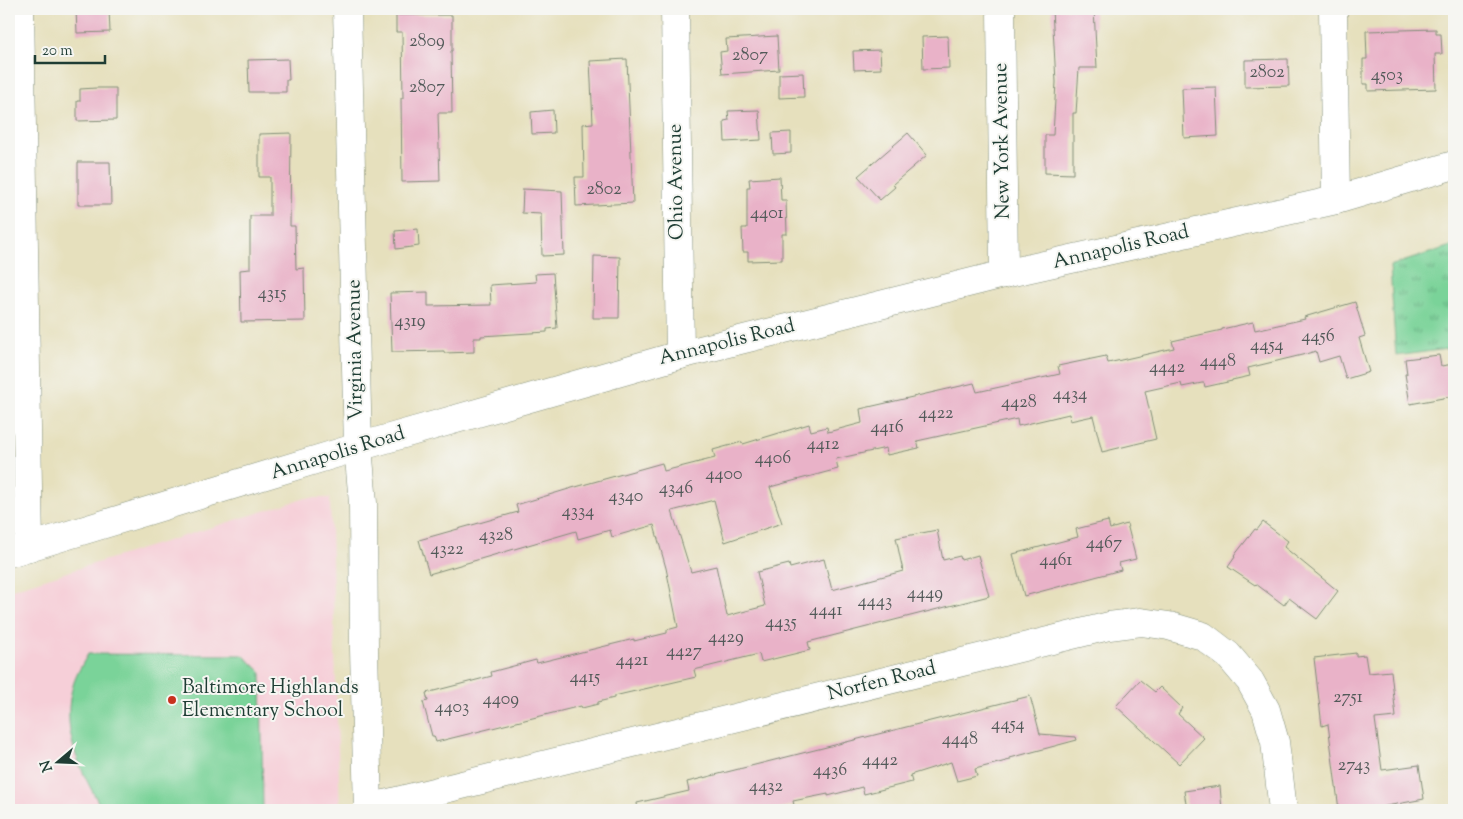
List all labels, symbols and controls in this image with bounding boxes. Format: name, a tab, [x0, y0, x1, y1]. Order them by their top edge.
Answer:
house number: 2809	[409, 29, 445, 55]
scale bar	[35, 32, 105, 64]
text: 20 m	[42, 41, 73, 62]
house number: 2807	[732, 43, 768, 69]
house number: 2802	[1249, 60, 1285, 86]
street label: New York Avenue	[987, 62, 1019, 220]
house number: 4503	[1371, 63, 1403, 89]
house number: 2807	[409, 75, 445, 101]
street label: Ohio Avenue	[661, 124, 693, 240]
house number: 2802	[586, 177, 622, 203]
house number: 4401	[750, 201, 784, 227]
street label: Annapolis Road	[1050, 218, 1192, 278]
street label: Virginia Avenue	[340, 279, 372, 421]
house number: 4315	[258, 281, 286, 307]
house number: 4319	[394, 309, 426, 335]
street label: Annapolis Road	[656, 312, 798, 374]
house number: 4456	[1301, 324, 1335, 350]
house number: 4454	[1250, 333, 1284, 359]
house number: 4448	[1200, 349, 1236, 375]
house number: 4442	[1149, 355, 1185, 381]
house number: 4434	[1053, 382, 1087, 408]
house number: 4428	[1001, 390, 1037, 416]
house number: 4422	[919, 401, 954, 427]
house number: 4416	[870, 415, 904, 441]
street label: Annapolis Road	[267, 420, 409, 488]
house number: 4412	[807, 432, 840, 458]
house number: 4406	[755, 446, 791, 472]
house number: 4400	[705, 462, 743, 488]
house number: 4346	[659, 476, 693, 502]
house number: 4340	[609, 484, 643, 510]
house number: 4334	[562, 499, 594, 525]
house number: 4328	[479, 523, 513, 549]
house number: 4467	[1086, 531, 1122, 557]
house number: 4322	[430, 537, 464, 563]
house number: 4461	[1040, 548, 1072, 574]
house number: 4449	[907, 581, 943, 607]
house number: 4443	[858, 589, 892, 615]
house number: 4441	[809, 598, 843, 624]
house number: 4435	[765, 610, 797, 636]
house number: 4429	[708, 625, 744, 651]
house number: 4427	[666, 639, 702, 665]
house number: 4421	[616, 648, 648, 674]
street label: Norfen Road	[825, 655, 939, 709]
house number: 4415	[570, 665, 600, 691]
place label: Baltimore Highlands Elementary School	[182, 674, 359, 726]
house number: 2751	[1333, 685, 1363, 711]
house number: 4409	[483, 687, 519, 713]
marker: Baltimore Highlands Elementary School	[166, 694, 178, 706]
house number: 4403	[435, 695, 469, 721]
house number: 4454	[991, 712, 1025, 738]
house number: 4448	[942, 727, 978, 753]
north arrow	[32, 736, 82, 786]
house number: 4442	[862, 748, 898, 774]
house number: 2743	[1338, 753, 1370, 779]
text: N	[36, 757, 59, 774]
house number: 4436	[813, 758, 847, 784]
house number: 4432	[749, 774, 783, 800]

